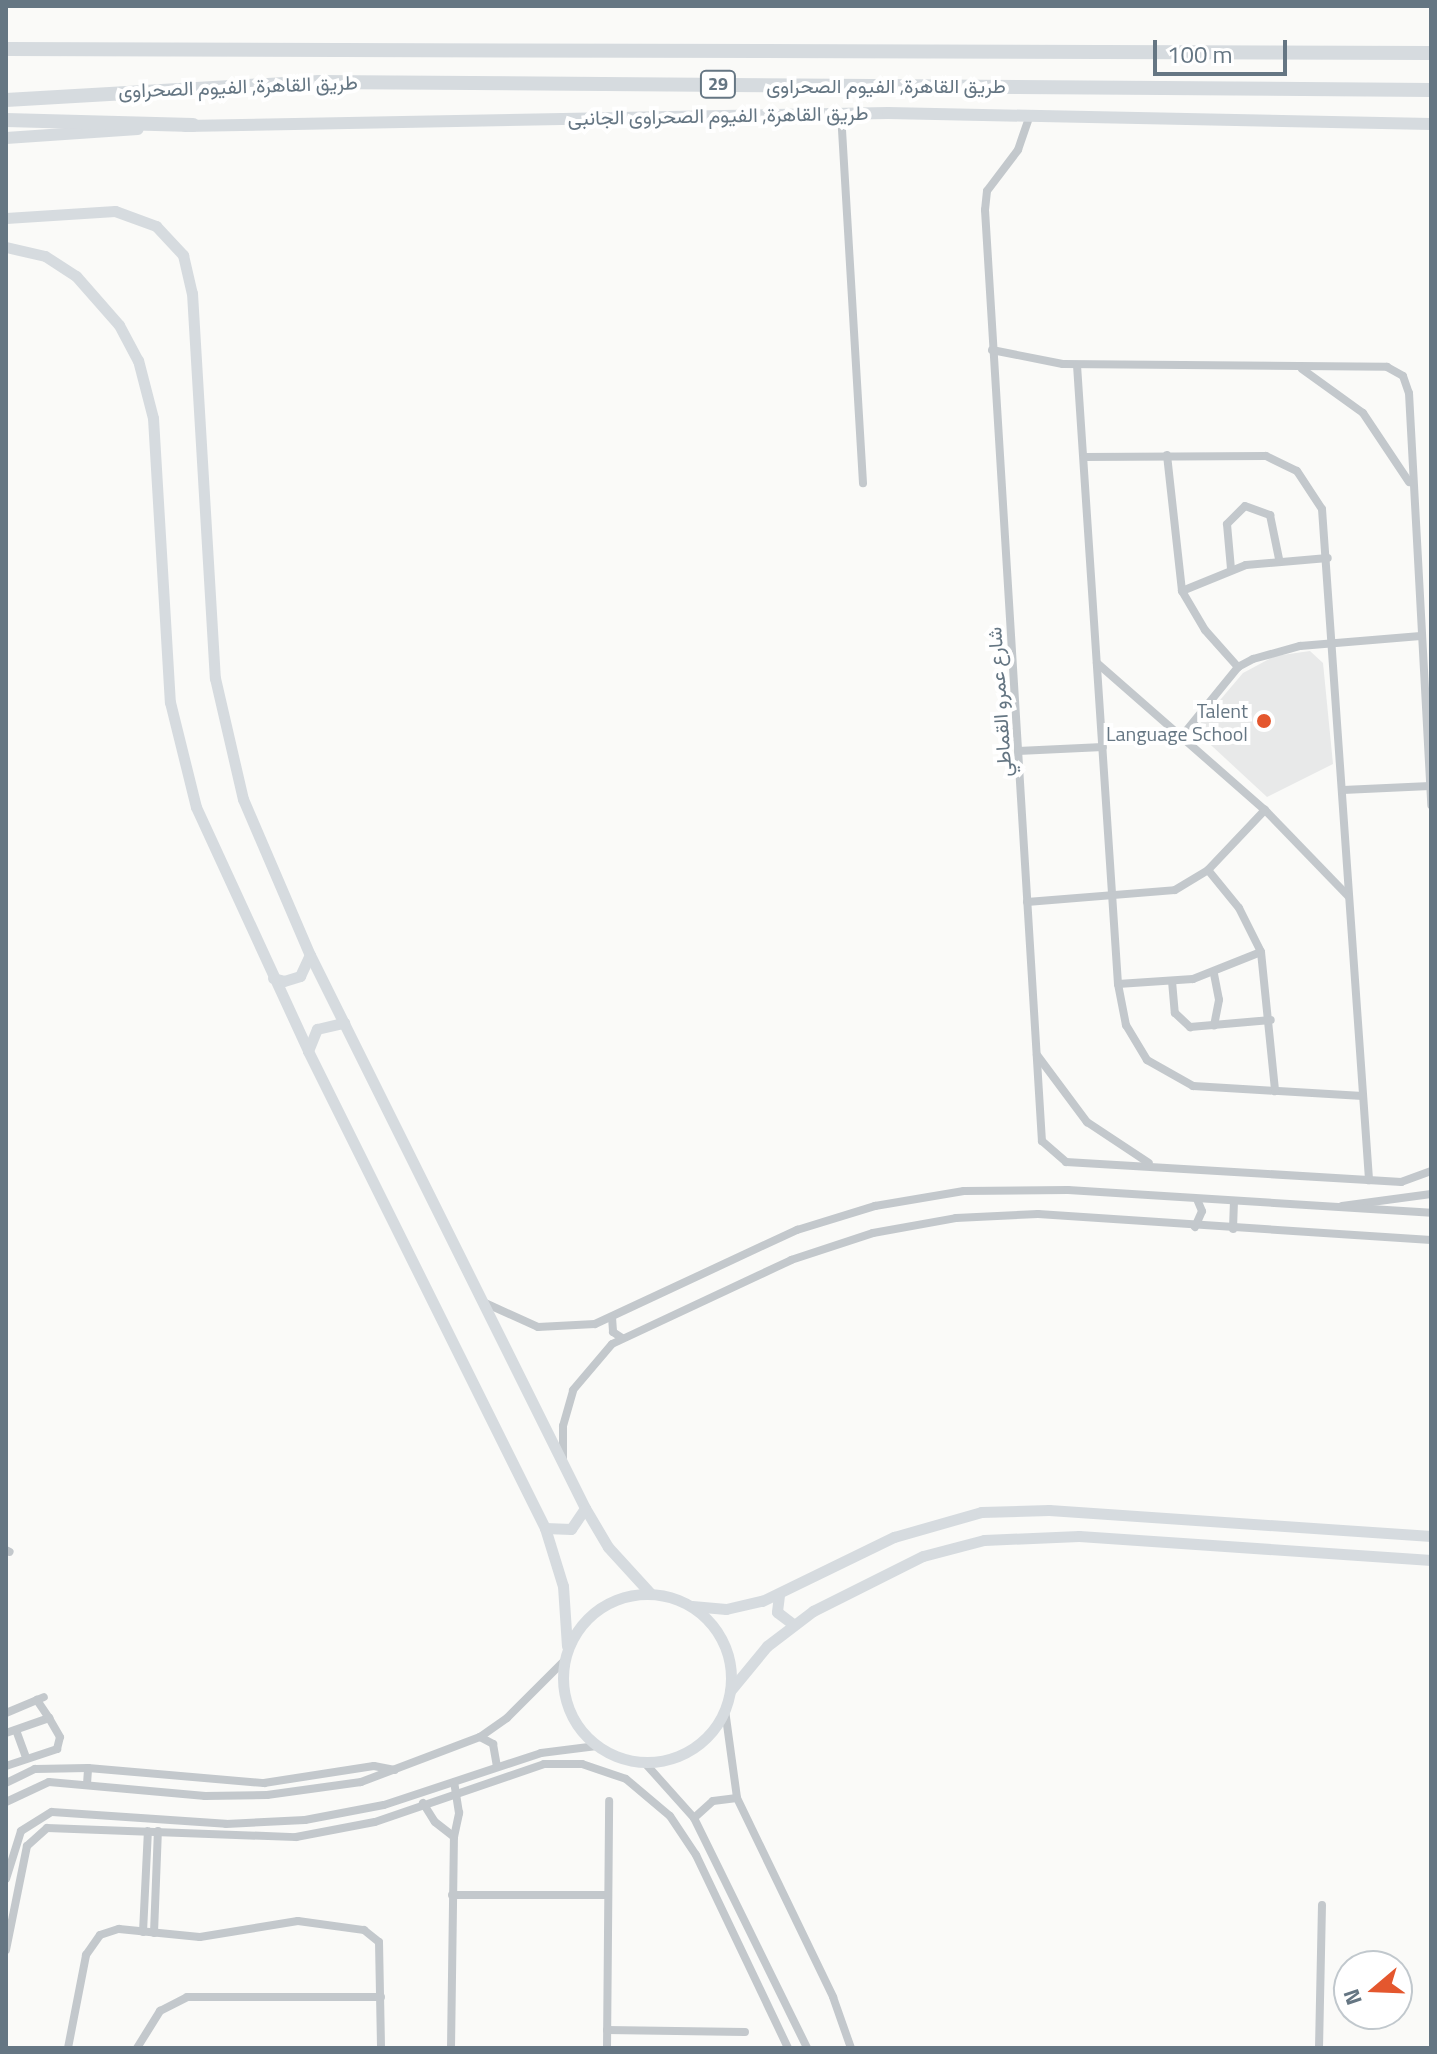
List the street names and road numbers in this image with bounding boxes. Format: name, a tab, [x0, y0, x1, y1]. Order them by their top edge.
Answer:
street label: طريق القاهرة, الفيوم الصحراوى	[118, 70, 358, 102]
road number: 29	[698, 70, 738, 98]
street label: طريق القاهرة, الفيوم الصحراوى	[766, 73, 1006, 97]
street label: طريق القاهرة, الفيوم الصحراوى الجانبى	[567, 100, 869, 130]
street label: شارع عمرو القماطي	[982, 626, 1016, 778]

